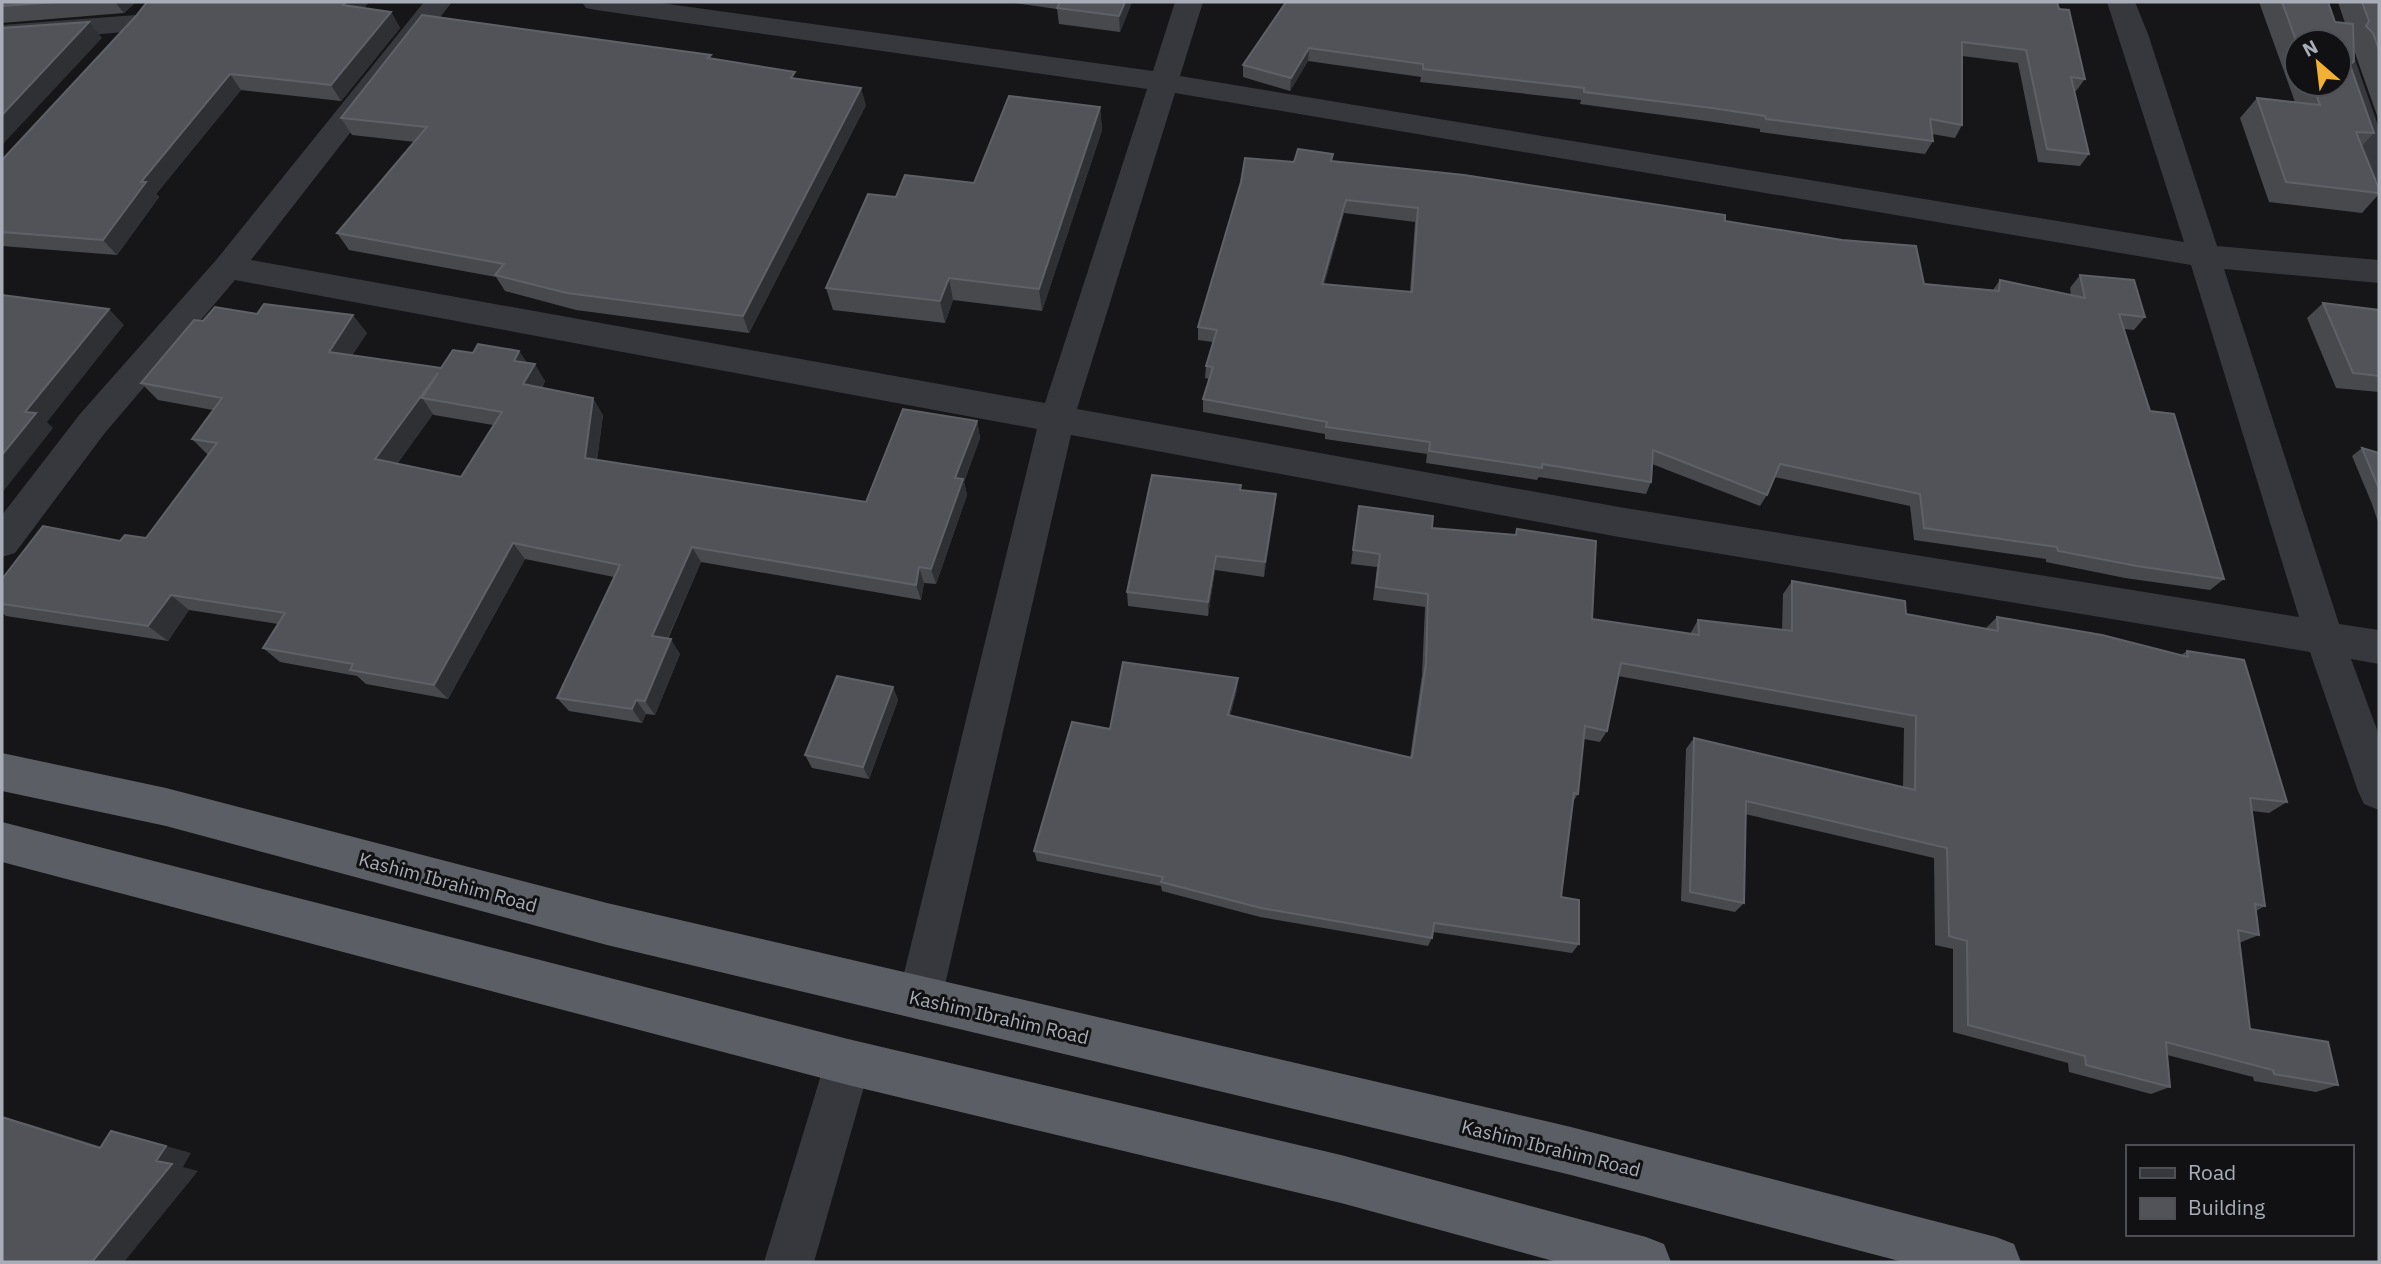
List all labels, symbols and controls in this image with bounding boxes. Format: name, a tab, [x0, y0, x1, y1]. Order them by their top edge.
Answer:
north arrow	[2283, 28, 2353, 98]
text: N	[2298, 34, 2322, 62]
street label: Kashim Ibrahim Road	[356, 847, 540, 917]
street label: Kashim Ibrahim Road	[907, 985, 1091, 1049]
street label: Kashim Ibrahim Road	[1459, 1114, 1643, 1182]
legend	[2126, 1145, 2353, 1236]
text: Road	[2188, 1158, 2236, 1186]
text: Building	[2188, 1193, 2265, 1221]

